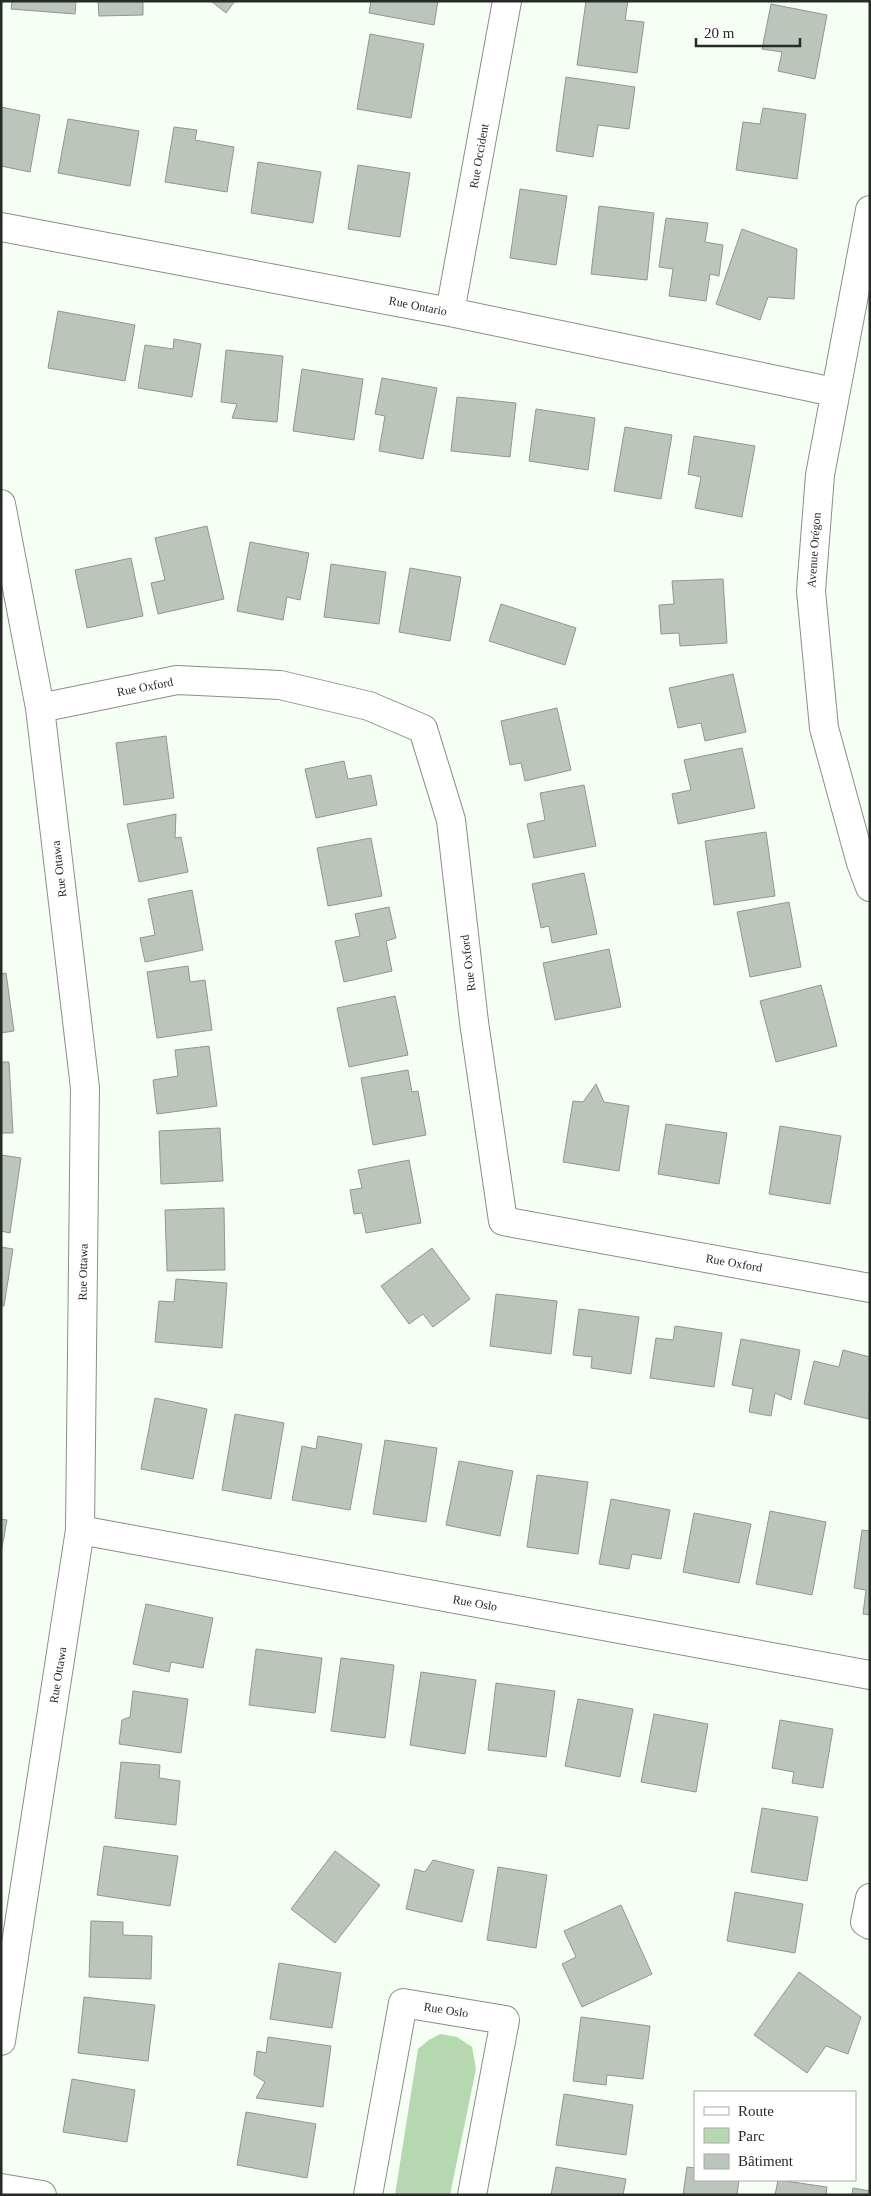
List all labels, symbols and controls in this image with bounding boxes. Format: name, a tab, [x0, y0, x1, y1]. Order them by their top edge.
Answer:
scale bar	[696, 15, 800, 47]
text: 20 m	[704, 25, 735, 41]
street label: Rue Occident	[466, 122, 492, 190]
street label: Rue Ontario	[388, 293, 448, 319]
street label: Avenue Orégon	[804, 512, 824, 588]
street label: Rue Oxford	[116, 675, 174, 699]
street label: Rue Ottawa	[48, 839, 69, 898]
street label: Rue Oxford	[458, 934, 478, 992]
street label: Rue Ottawa	[76, 1243, 91, 1301]
street label: Rue Oxford	[705, 1251, 763, 1275]
street label: Rue Oslo	[452, 1592, 498, 1614]
street label: Rue Ottawa	[47, 1645, 69, 1704]
street label: Rue Oslo	[423, 2000, 469, 2020]
legend	[694, 2091, 856, 2181]
text: Route	[738, 2103, 774, 2119]
text: Parc	[738, 2128, 765, 2144]
text: Bâtiment	[738, 2153, 794, 2169]

